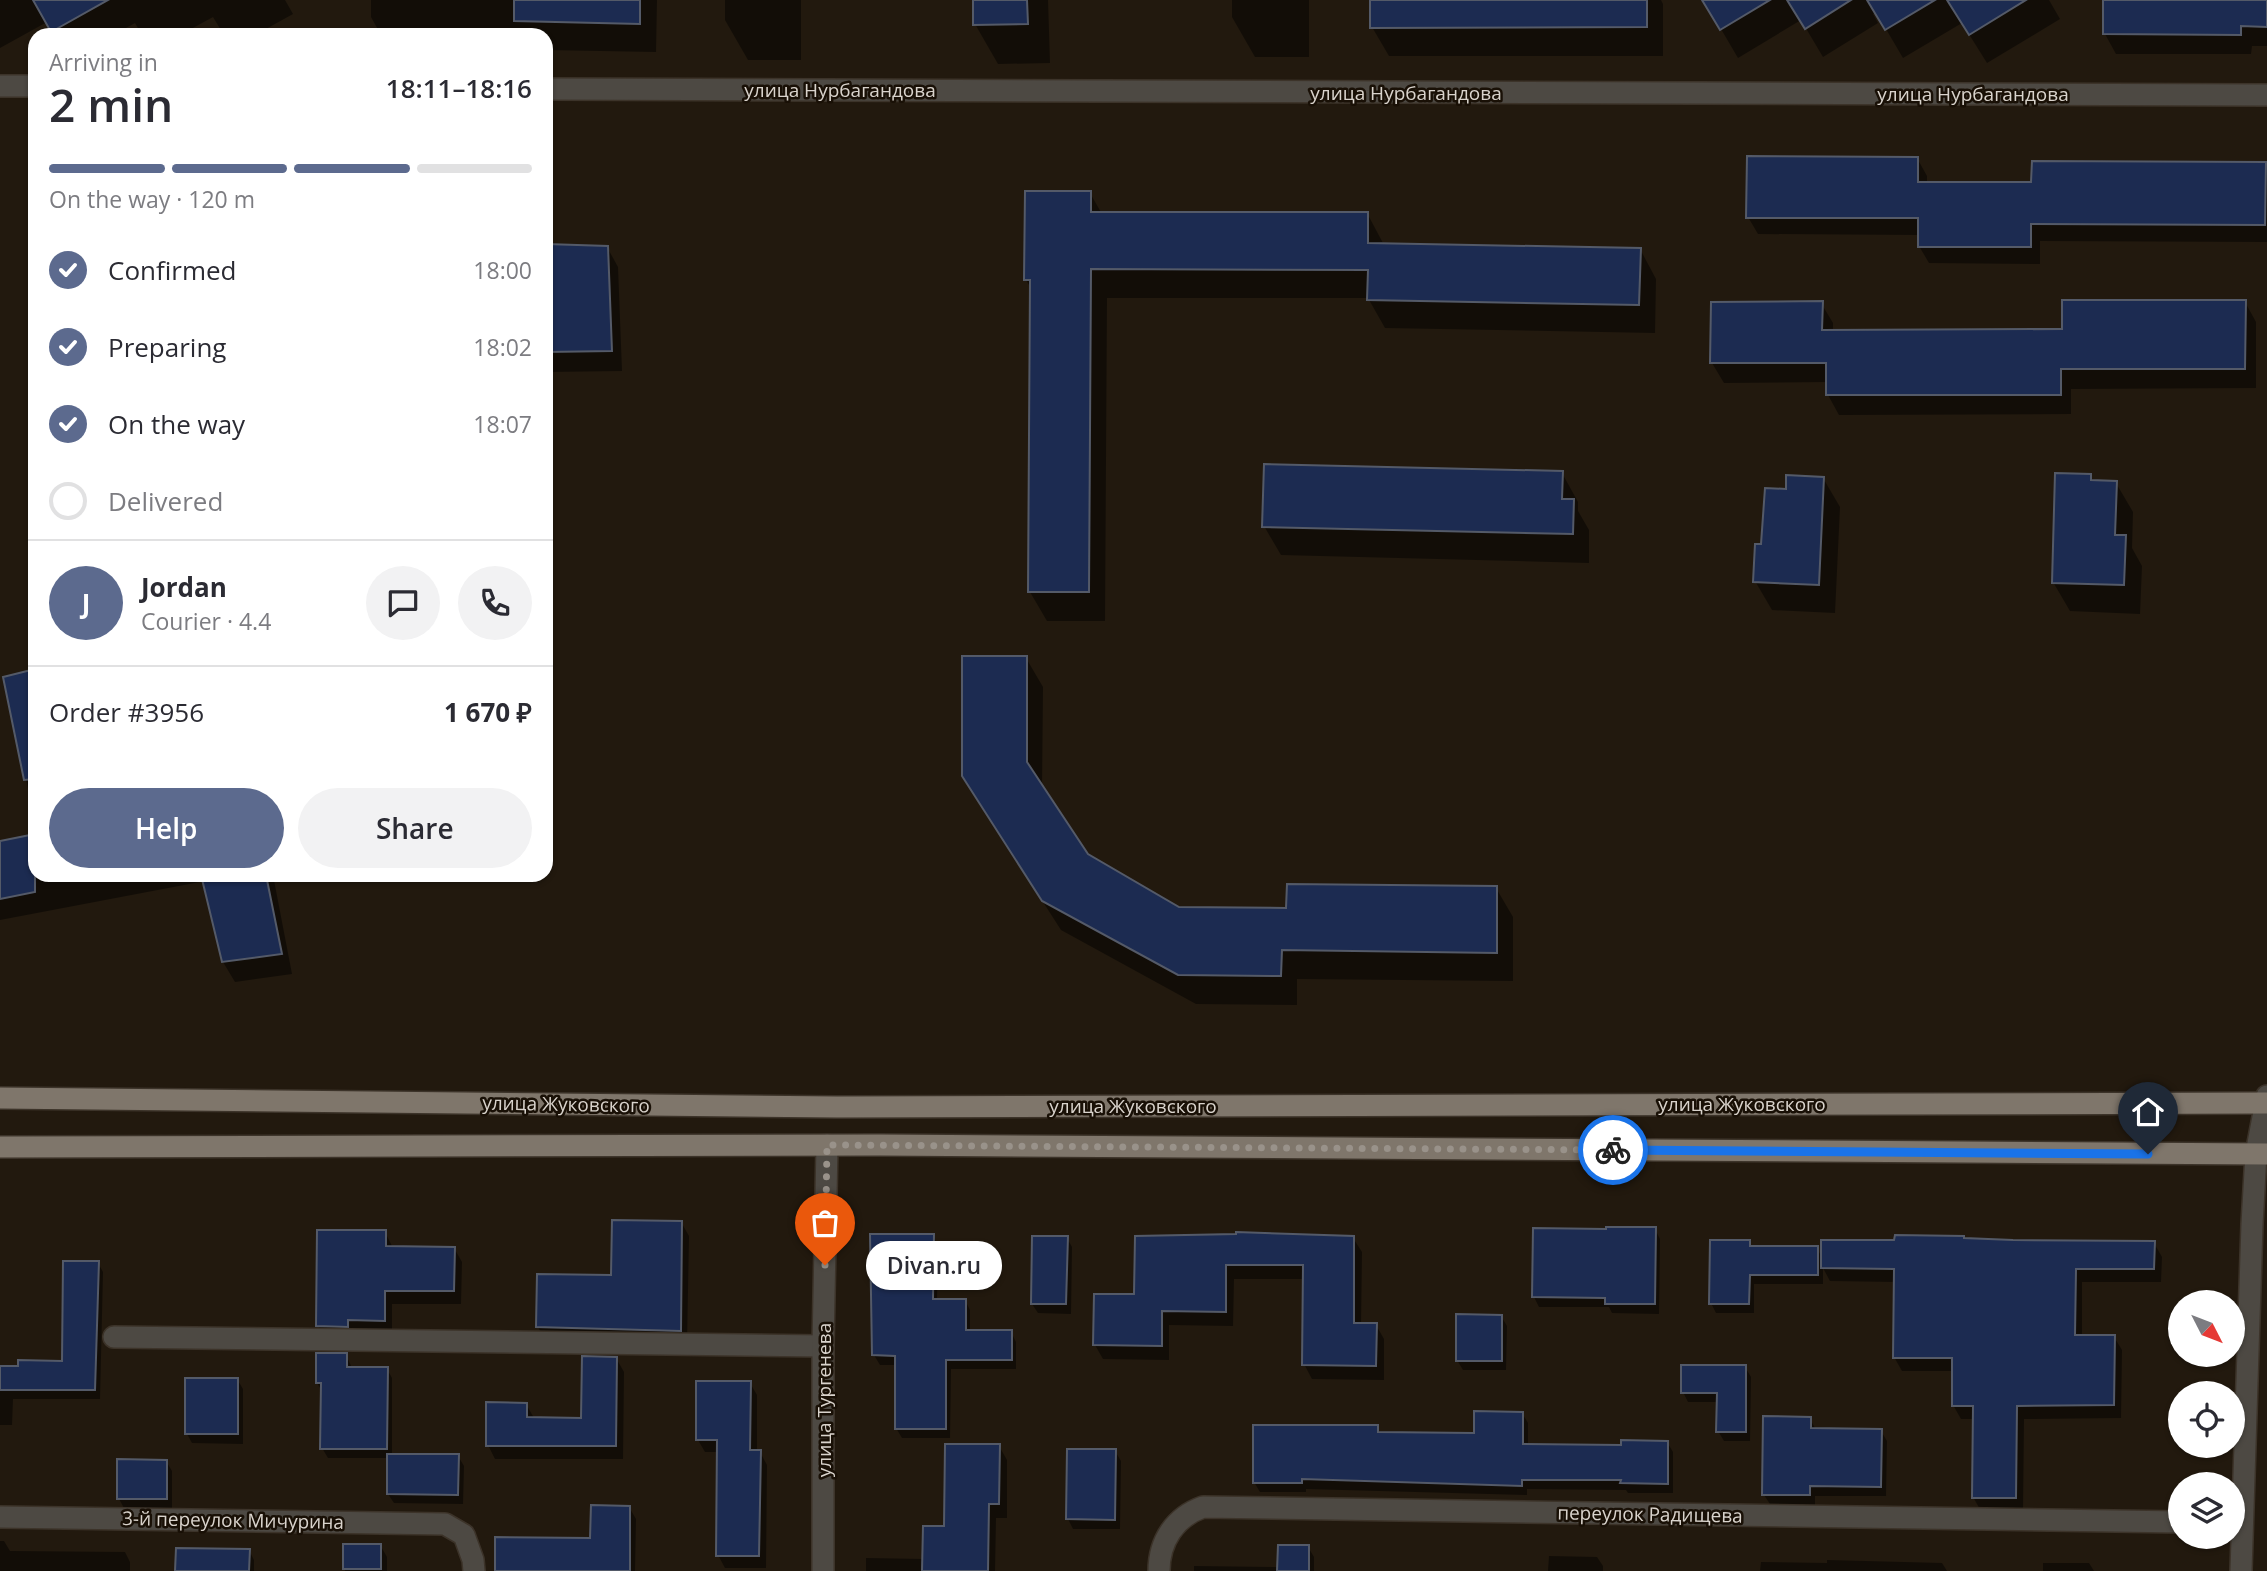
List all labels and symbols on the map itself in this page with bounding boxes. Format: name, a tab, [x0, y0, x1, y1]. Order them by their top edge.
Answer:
street label: улица Нурбагандова	[744, 77, 936, 103]
street label: улица Нурбагандова	[1310, 80, 1502, 106]
street label: улица Нурбагандова	[1877, 81, 2069, 107]
pin	[2118, 1082, 2178, 1154]
street label: улица Жуковского	[482, 1090, 650, 1118]
street label: улица Жуковского	[1658, 1091, 1826, 1117]
street label: улица Жуковского	[1049, 1093, 1217, 1119]
courier	[1578, 1115, 1648, 1185]
pin	[795, 1193, 855, 1265]
callout: Divan.ru	[867, 1240, 1004, 1290]
north arrow	[2168, 1290, 2245, 1367]
street label: улица Тургенева	[811, 1323, 837, 1477]
street label: переулок Радищева	[1557, 1499, 1743, 1529]
street label: 3-й переулок Мичурина	[122, 1505, 344, 1535]

